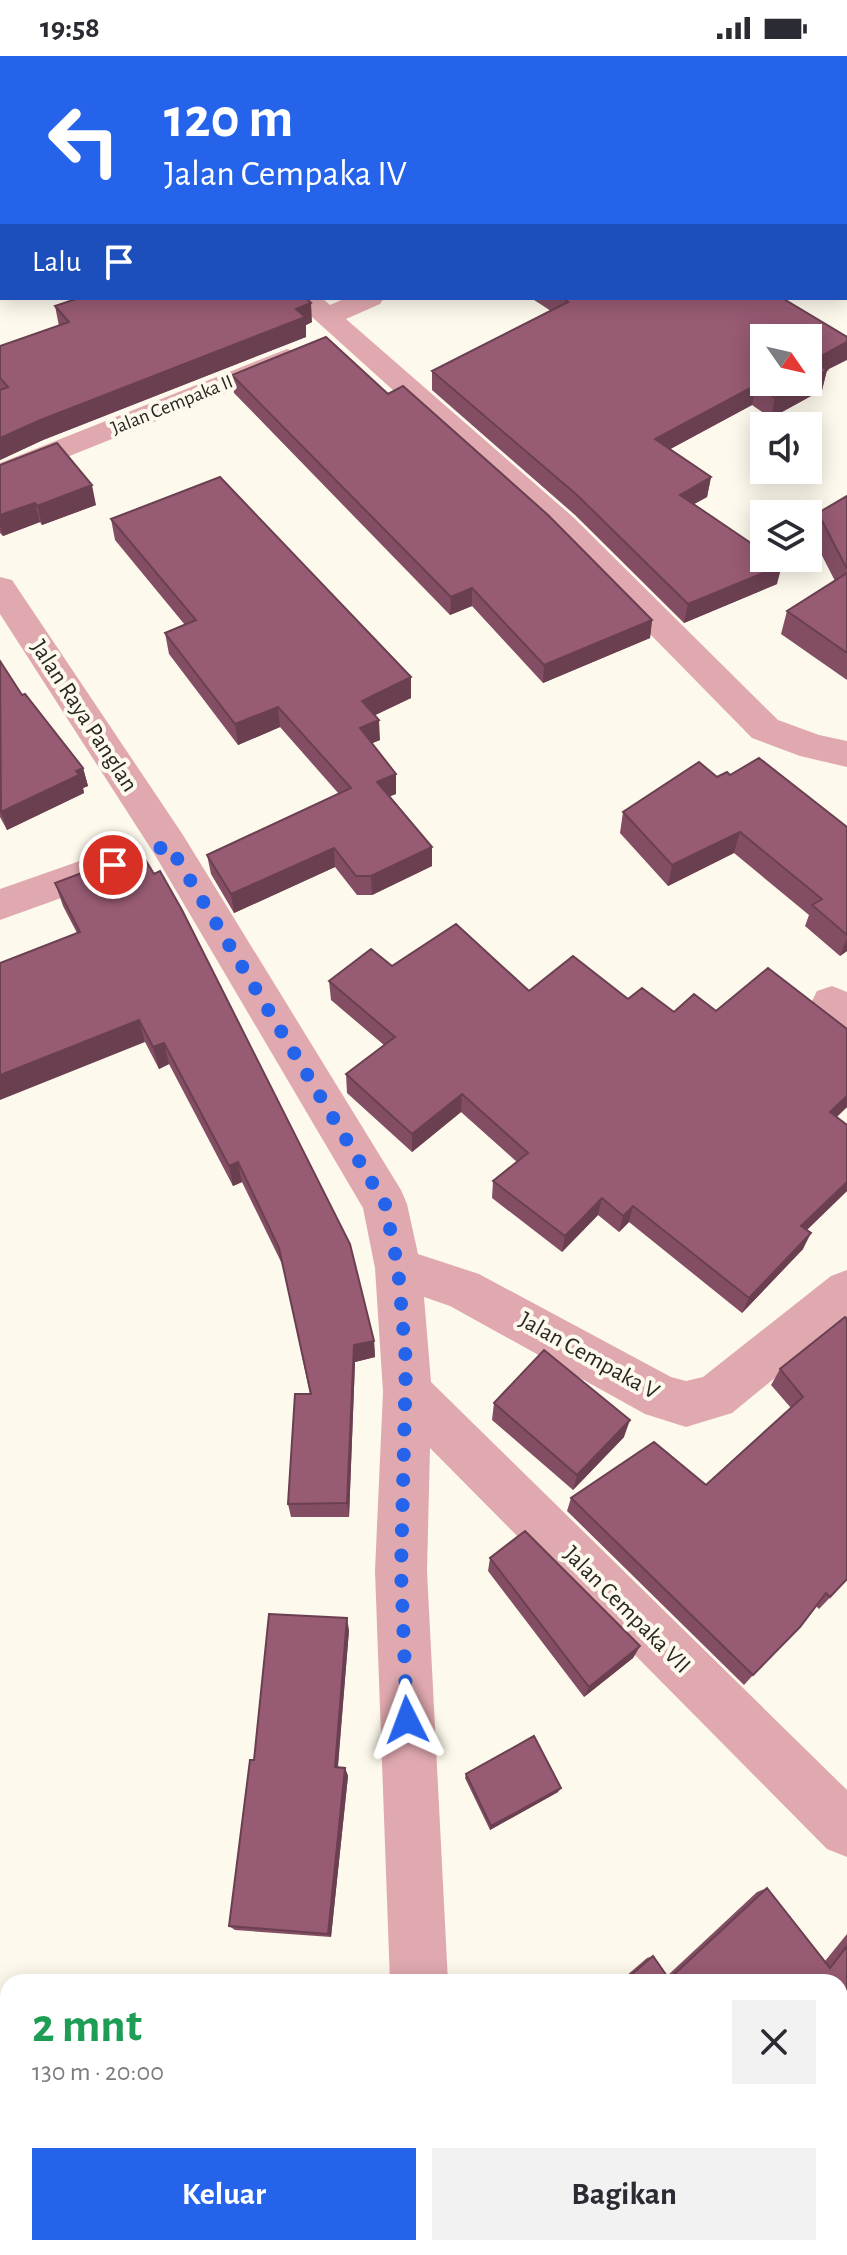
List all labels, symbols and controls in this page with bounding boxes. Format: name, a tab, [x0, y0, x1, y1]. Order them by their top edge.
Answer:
text: 19:58	[40, 13, 100, 43]
icon: left	[32, 88, 136, 192]
text: 120 m	[164, 91, 293, 147]
text: Jalan Cempaka IV	[164, 156, 407, 192]
icon: arrive	[97, 240, 141, 284]
text: Lalu	[32, 247, 81, 277]
north arrow	[750, 324, 822, 396]
map controls	[750, 324, 822, 572]
street label: Jalan Cempaka II	[108, 372, 236, 438]
button: sound	[750, 412, 822, 484]
button: layers	[750, 500, 822, 572]
street label: Jalan Raya Panglan	[26, 636, 142, 796]
pin	[79, 831, 147, 899]
icon: arrive	[91, 843, 135, 887]
street label: Jalan Cempaka V	[515, 1308, 663, 1404]
street label: Jalan Cempaka VII	[559, 1542, 695, 1678]
position arrow	[365, 1678, 449, 1762]
button: close	[732, 2000, 816, 2084]
text: 2 mnt	[32, 2003, 142, 2051]
text: 130 m · 20:00	[32, 2059, 164, 2085]
button: Keluar	[32, 2148, 416, 2240]
button: Bagikan	[432, 2148, 816, 2240]

